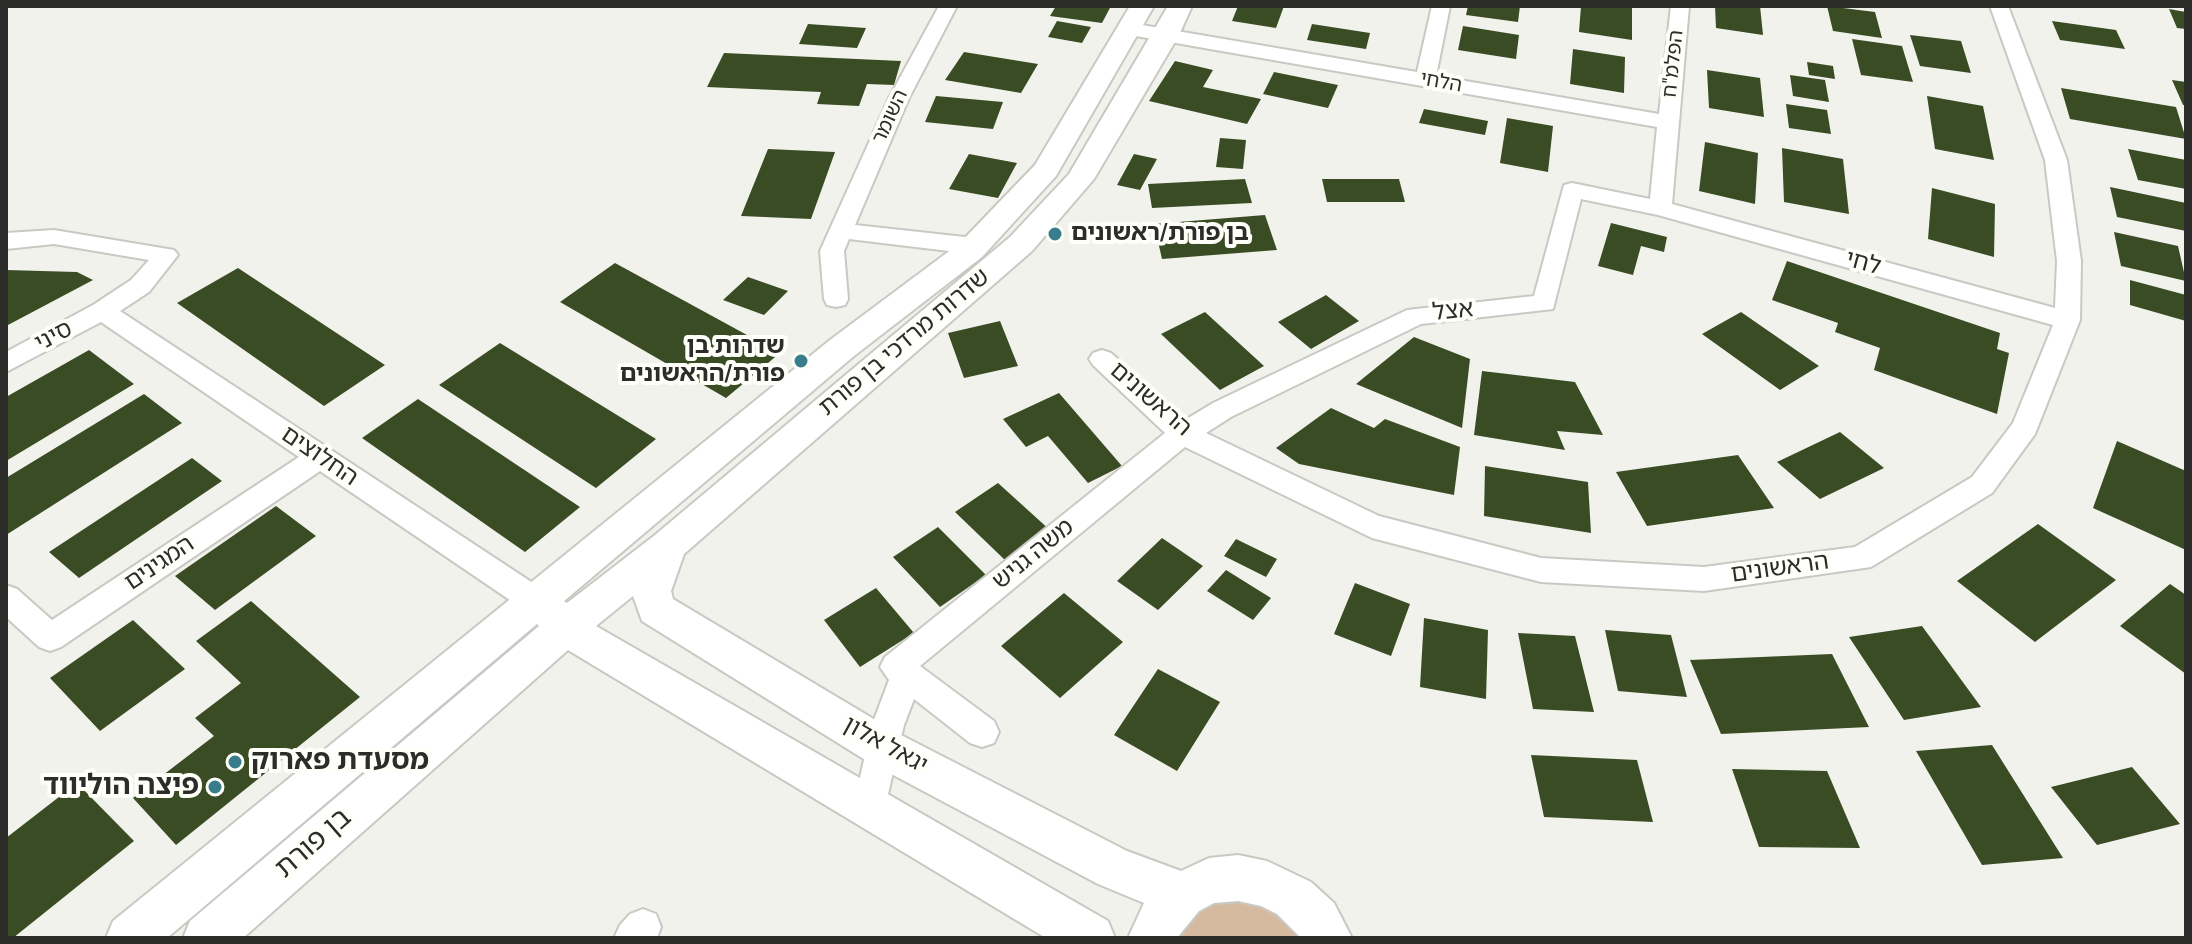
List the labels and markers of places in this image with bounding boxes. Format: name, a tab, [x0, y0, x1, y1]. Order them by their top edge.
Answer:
place label: בן פורת/ראשונים	[1071, 220, 1249, 248]
marker: בן פורת/ראשונים	[1046, 225, 1064, 243]
place label: שדרות בן פורת/הראשונים	[620, 333, 785, 389]
marker: שדרות בן פורת/הראשונים	[792, 352, 810, 370]
place label: מסעדת פארוק	[251, 745, 429, 779]
marker: מסעדת פארוק	[226, 753, 244, 771]
place label: פיצה הוליווד	[43, 770, 199, 804]
marker: פיצה הוליווד	[206, 778, 224, 796]

